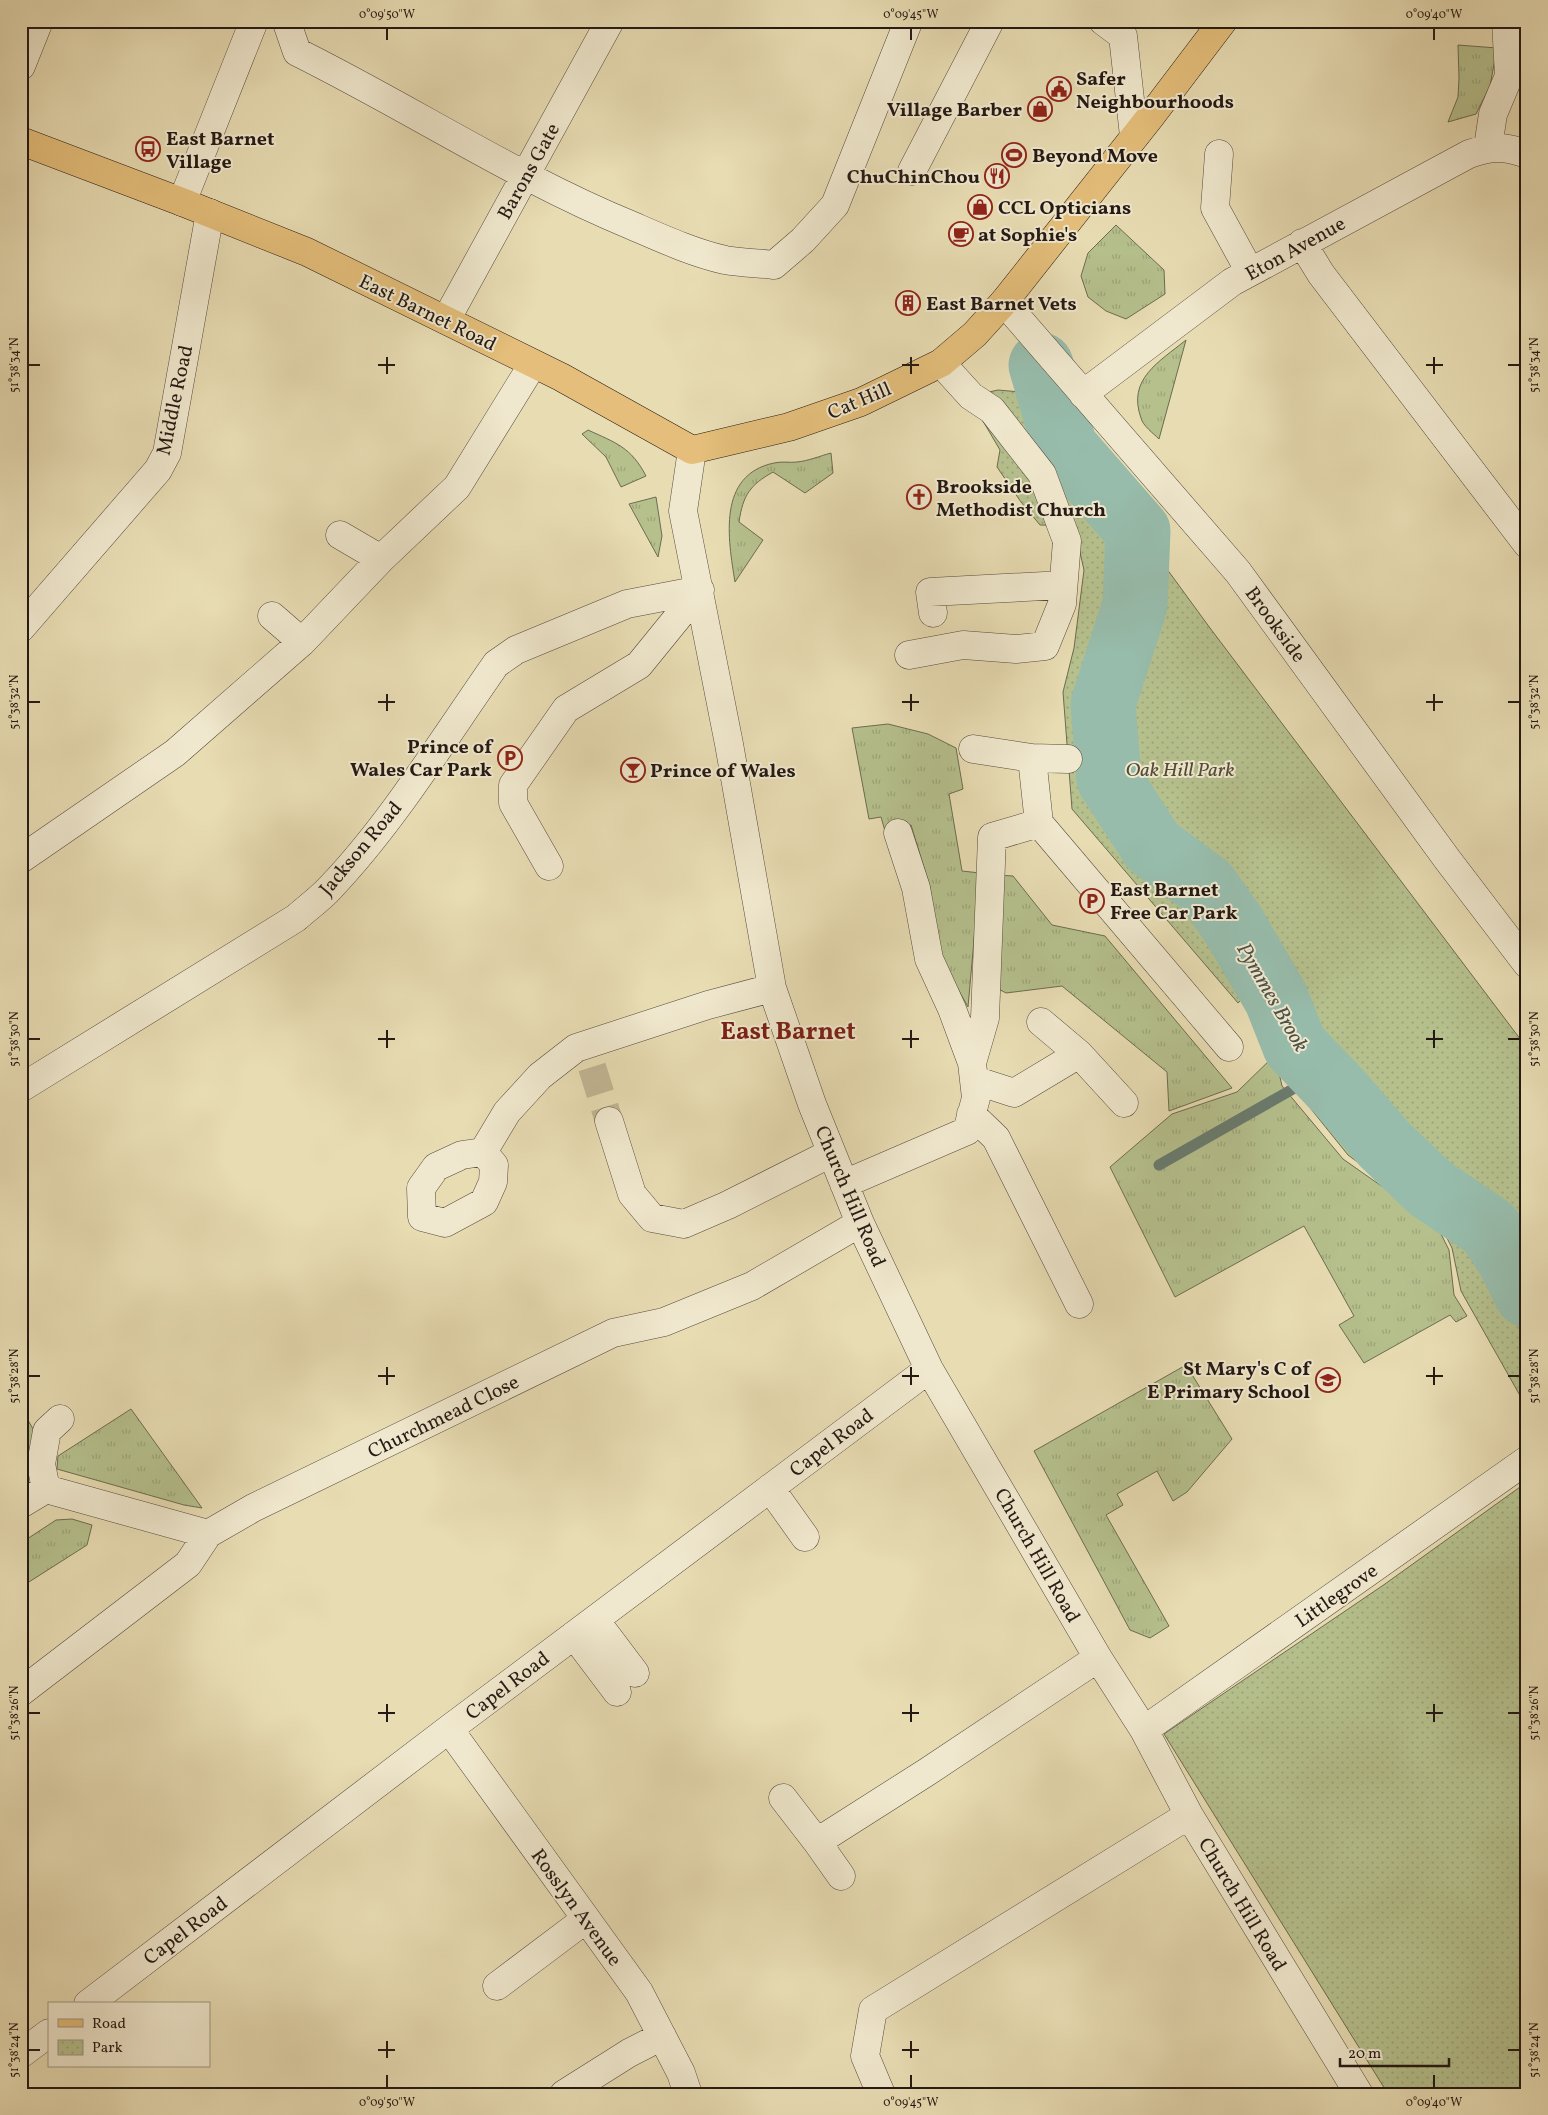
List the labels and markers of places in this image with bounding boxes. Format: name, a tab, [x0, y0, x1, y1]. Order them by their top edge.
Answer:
place label: Safer Neighbourhoods	[1076, 66, 1234, 117]
public building icon: Safer Neighbourhoods	[1046, 76, 1072, 102]
shop icon: Village Barber	[1027, 96, 1053, 122]
place label: Village Barber	[887, 97, 1022, 125]
place label: East Barnet Village	[166, 126, 275, 177]
bus stop icon: East Barnet Village	[135, 136, 161, 162]
sports icon: Beyond Move	[1001, 142, 1027, 168]
place label: Beyond Move	[1032, 143, 1158, 171]
restaurant icon: ChuChinChou	[984, 163, 1010, 189]
place label: ChuChinChou	[847, 164, 980, 192]
shop icon: CCL Opticians	[967, 194, 993, 220]
place label: CCL Opticians	[998, 195, 1131, 223]
cafe icon: at Sophie's	[948, 221, 974, 247]
place label: at Sophie's	[978, 222, 1077, 250]
building icon: East Barnet Vets	[895, 290, 921, 316]
place label: East Barnet Vets	[926, 291, 1077, 319]
place label: Brookside Methodist Church	[936, 474, 1106, 525]
church icon: Brookside Methodist Church	[906, 484, 932, 510]
place label: Prince of Wales Car Park	[350, 734, 494, 785]
parking icon: Prince of Wales Car Park	[497, 745, 523, 771]
bar icon: Prince of Wales	[620, 757, 646, 783]
place label: Prince of Wales	[650, 758, 796, 786]
place label: East Barnet Free Car Park	[1110, 877, 1238, 928]
parking icon: East Barnet Free Car Park	[1079, 888, 1105, 914]
place label: St Mary's C of E Primary School	[1147, 1356, 1312, 1407]
school or university icon: St Mary's C of E Primary School	[1315, 1367, 1341, 1393]

